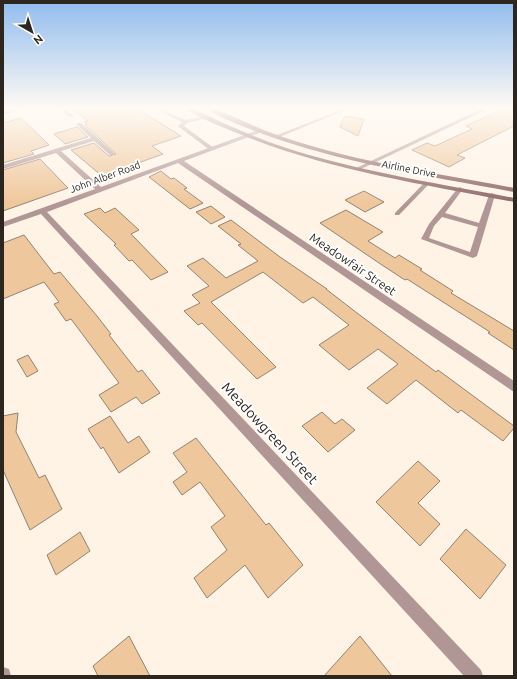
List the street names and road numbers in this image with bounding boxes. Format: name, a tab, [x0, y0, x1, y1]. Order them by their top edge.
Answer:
street label: Airline Drive	[381, 158, 437, 180]
street label: John Alber Road	[68, 159, 142, 195]
street label: Meadowfair Street	[307, 230, 399, 298]
street label: Meadowgreen Street	[219, 379, 322, 488]

